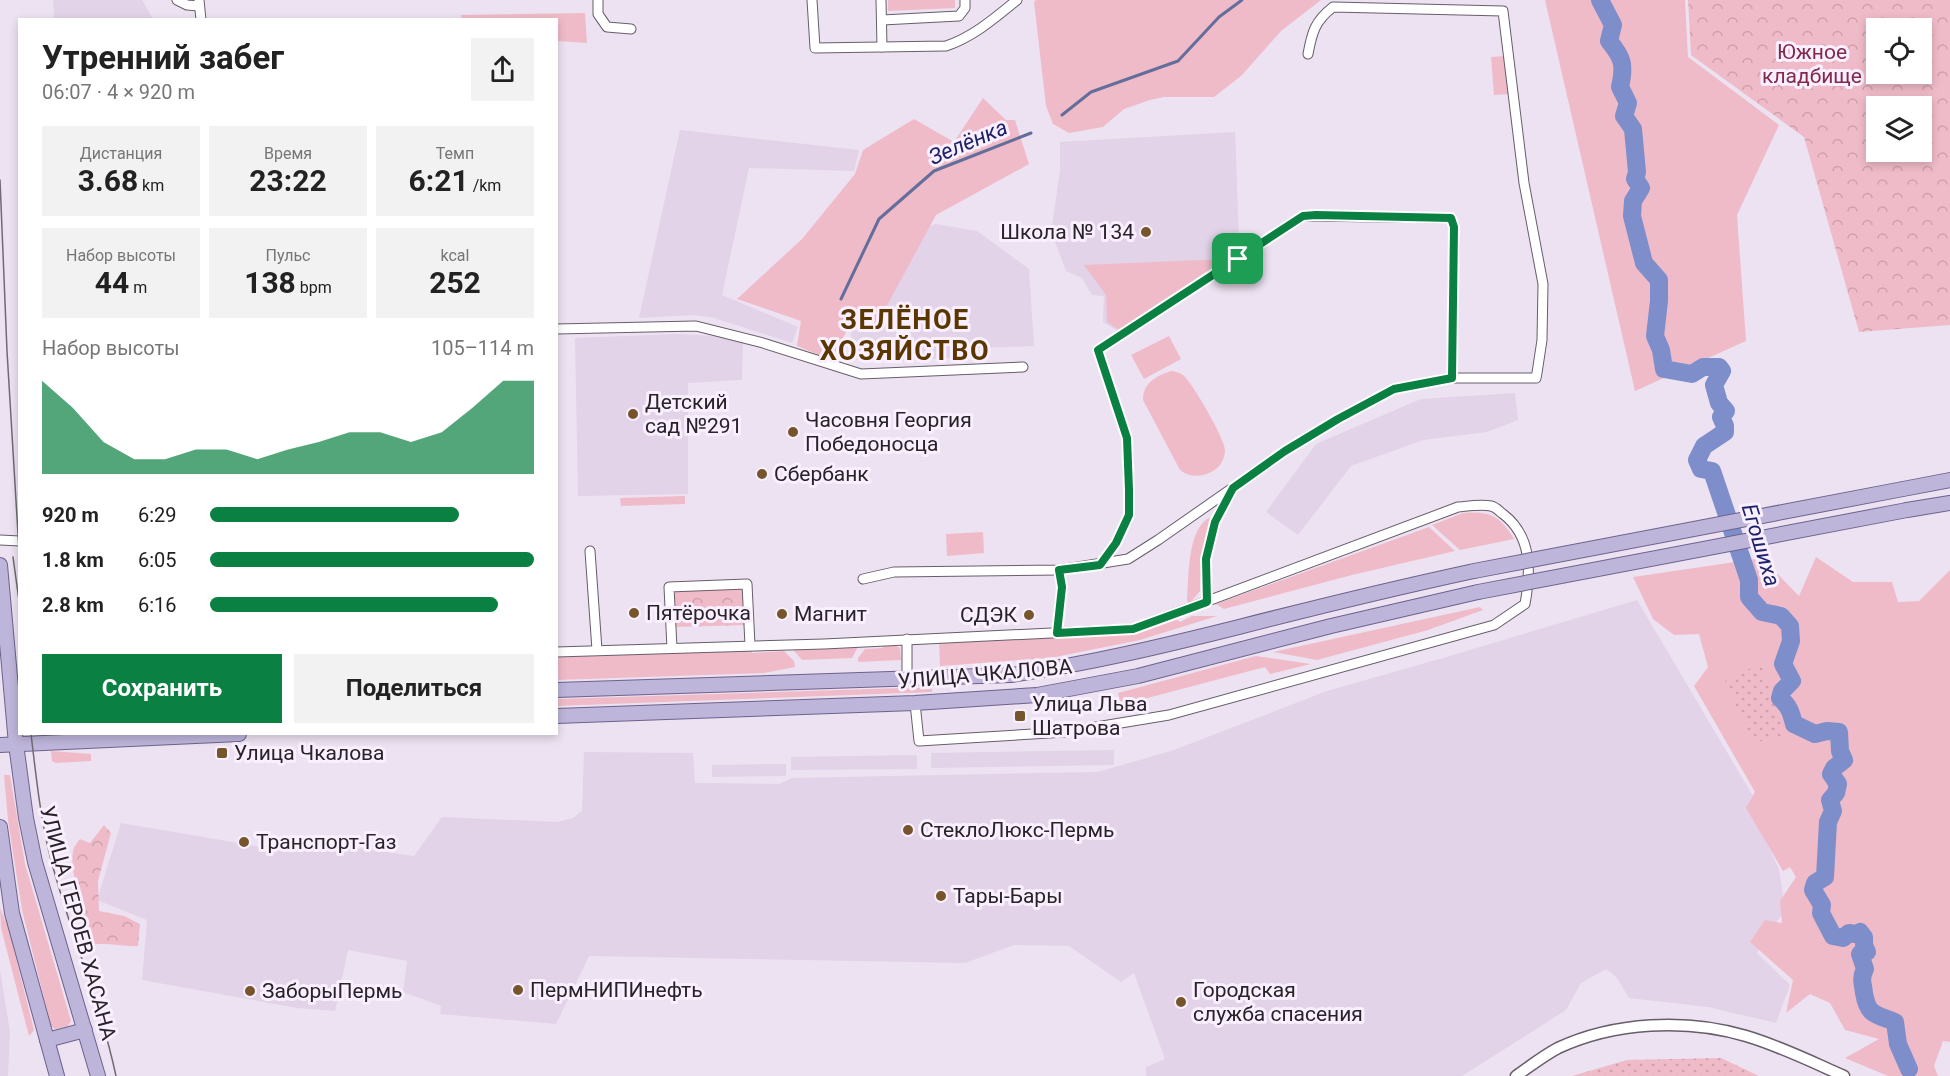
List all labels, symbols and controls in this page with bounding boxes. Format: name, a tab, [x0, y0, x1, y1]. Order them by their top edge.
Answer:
map controls	[1866, 18, 1932, 162]
button: locate	[1866, 18, 1932, 84]
text: Утренний забег	[42, 38, 284, 77]
button: share	[471, 38, 534, 101]
park label: Южное кладбище	[1762, 40, 1862, 88]
text: 06:07 · 4 × 920 m	[42, 80, 195, 104]
button: layers	[1866, 96, 1932, 162]
water label: Зелёнка	[925, 114, 1011, 170]
text: Дистанция	[80, 144, 162, 163]
text: Время	[264, 144, 312, 163]
text: Темп	[436, 144, 474, 163]
text: 3.68	[78, 163, 138, 198]
text: 23:22	[249, 163, 327, 198]
text: 6:21	[409, 163, 469, 198]
text: km	[138, 176, 164, 195]
text: /km	[469, 176, 501, 195]
place label: Школа № 134	[1000, 220, 1134, 244]
marker: Школа № 134	[1139, 225, 1153, 239]
pin	[1212, 233, 1263, 284]
icon: arrive	[1221, 242, 1254, 275]
text: Набор высоты	[66, 246, 176, 265]
text: Пульс	[266, 246, 310, 265]
text: kcal	[441, 246, 469, 265]
text: 44	[95, 265, 129, 300]
text: 138	[244, 265, 296, 300]
text: 252	[429, 265, 481, 300]
text: m	[129, 278, 147, 297]
text: bpm	[296, 278, 332, 297]
district label: ЗЕЛЁНОЕ ХОЗЯЙСТВО	[820, 304, 990, 367]
text: Набор высоты	[42, 336, 180, 360]
text: 105–114 m	[431, 336, 534, 360]
place label: Детский сад №291	[645, 390, 742, 438]
marker: Детский сад №291	[626, 407, 640, 421]
place label: Часовня Георгия Победоносца	[805, 408, 972, 456]
marker: Часовня Георгия Победоносца	[786, 425, 800, 439]
place label: Сбербанк	[774, 462, 869, 486]
marker: Сбербанк	[755, 467, 769, 481]
water label: Егошиха	[1737, 501, 1785, 589]
text: 920 m	[42, 503, 99, 527]
text: 6:29	[138, 503, 177, 527]
text: 1.8 km	[42, 548, 104, 572]
text: 6:05	[138, 548, 177, 572]
text: 2.8 km	[42, 593, 104, 617]
text: 6:16	[138, 593, 177, 617]
place label: Пятёрочка	[646, 601, 751, 625]
place label: Магнит	[794, 602, 867, 626]
place label: СДЭК	[960, 603, 1017, 627]
marker: Пятёрочка	[627, 606, 641, 620]
marker: Магнит	[775, 607, 789, 621]
marker: СДЭК	[1022, 608, 1036, 622]
button: Сохранить	[42, 654, 282, 723]
button: Поделиться	[294, 654, 534, 723]
street label: УЛИЦА ЧКАЛОВА	[897, 654, 1073, 694]
place label: Улица Льва Шатрова	[1032, 692, 1148, 740]
marker: Улица Льва Шатрова	[1013, 709, 1027, 723]
place label: Улица Чкалова	[234, 741, 385, 765]
marker: Улица Чкалова	[215, 746, 229, 760]
street label: УЛИЦА ГЕРОЕВ ХАСАНА	[35, 803, 121, 1043]
place label: СтеклоЛюкс-Пермь	[920, 818, 1114, 842]
marker: СтеклоЛюкс-Пермь	[901, 823, 915, 837]
place label: Транспорт-Газ	[256, 830, 396, 854]
marker: Транспорт-Газ	[237, 835, 251, 849]
place label: Тары-Бары	[953, 884, 1062, 908]
marker: Тары-Бары	[934, 889, 948, 903]
place label: ПермНИПИнефть	[530, 978, 703, 1002]
place label: Городская служба спасения	[1193, 978, 1363, 1026]
place label: ЗаборыПермь	[262, 979, 402, 1003]
marker: ПермНИПИнефть	[511, 983, 525, 997]
marker: ЗаборыПермь	[243, 984, 257, 998]
marker: Городская служба спасения	[1174, 995, 1188, 1009]

